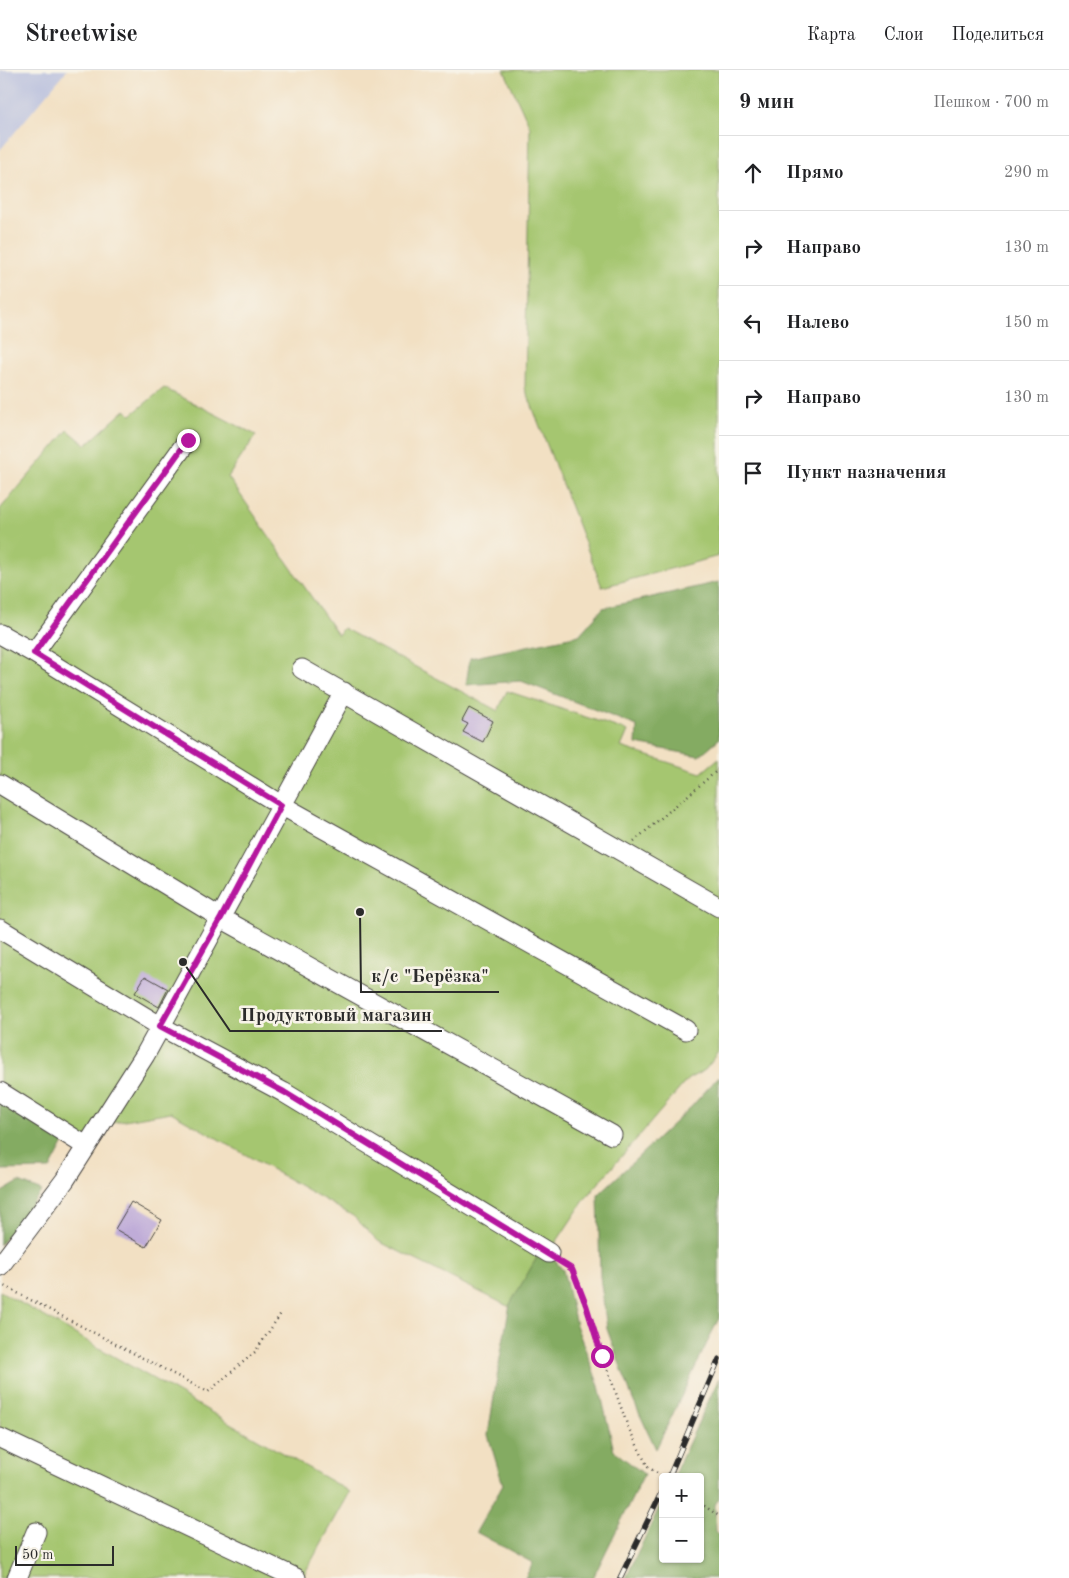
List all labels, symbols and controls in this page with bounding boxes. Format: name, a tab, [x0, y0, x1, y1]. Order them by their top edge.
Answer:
text: Streetwise	[25, 23, 138, 47]
text: Карта	[807, 26, 856, 44]
text: Слои	[884, 26, 923, 44]
text: Поделиться	[951, 26, 1044, 44]
text: 9 мин	[739, 92, 794, 113]
text: Пешком · 700 m	[933, 95, 1049, 111]
icon: ahead	[739, 159, 767, 187]
text: Прямо	[786, 164, 844, 183]
text: 290 m	[1004, 165, 1049, 181]
icon: right	[739, 234, 767, 262]
text: Направо	[786, 239, 861, 258]
text: 130 m	[1004, 240, 1049, 256]
icon: left	[739, 309, 767, 337]
text: Налево	[786, 314, 849, 333]
text: 150 m	[1004, 315, 1049, 331]
icon: right	[739, 384, 767, 412]
text: Направо	[786, 389, 861, 408]
text: 130 m	[1004, 390, 1049, 406]
route end	[177, 429, 200, 452]
icon: arrive	[739, 459, 767, 487]
text: Пункт назначения	[786, 464, 946, 483]
callout: к/с "Берёзка"	[361, 958, 499, 992]
text: к/с "Берёзка"	[371, 968, 489, 987]
callout: Продуктовый магазин	[230, 997, 442, 1031]
text: Продуктовый магазин	[240, 1007, 432, 1026]
route start	[591, 1345, 614, 1368]
map controls	[659, 1473, 704, 1563]
button: +	[659, 1473, 704, 1518]
button: −	[659, 1518, 704, 1563]
scale bar	[15, 1543, 114, 1566]
text: 50 m	[22, 1548, 53, 1562]

